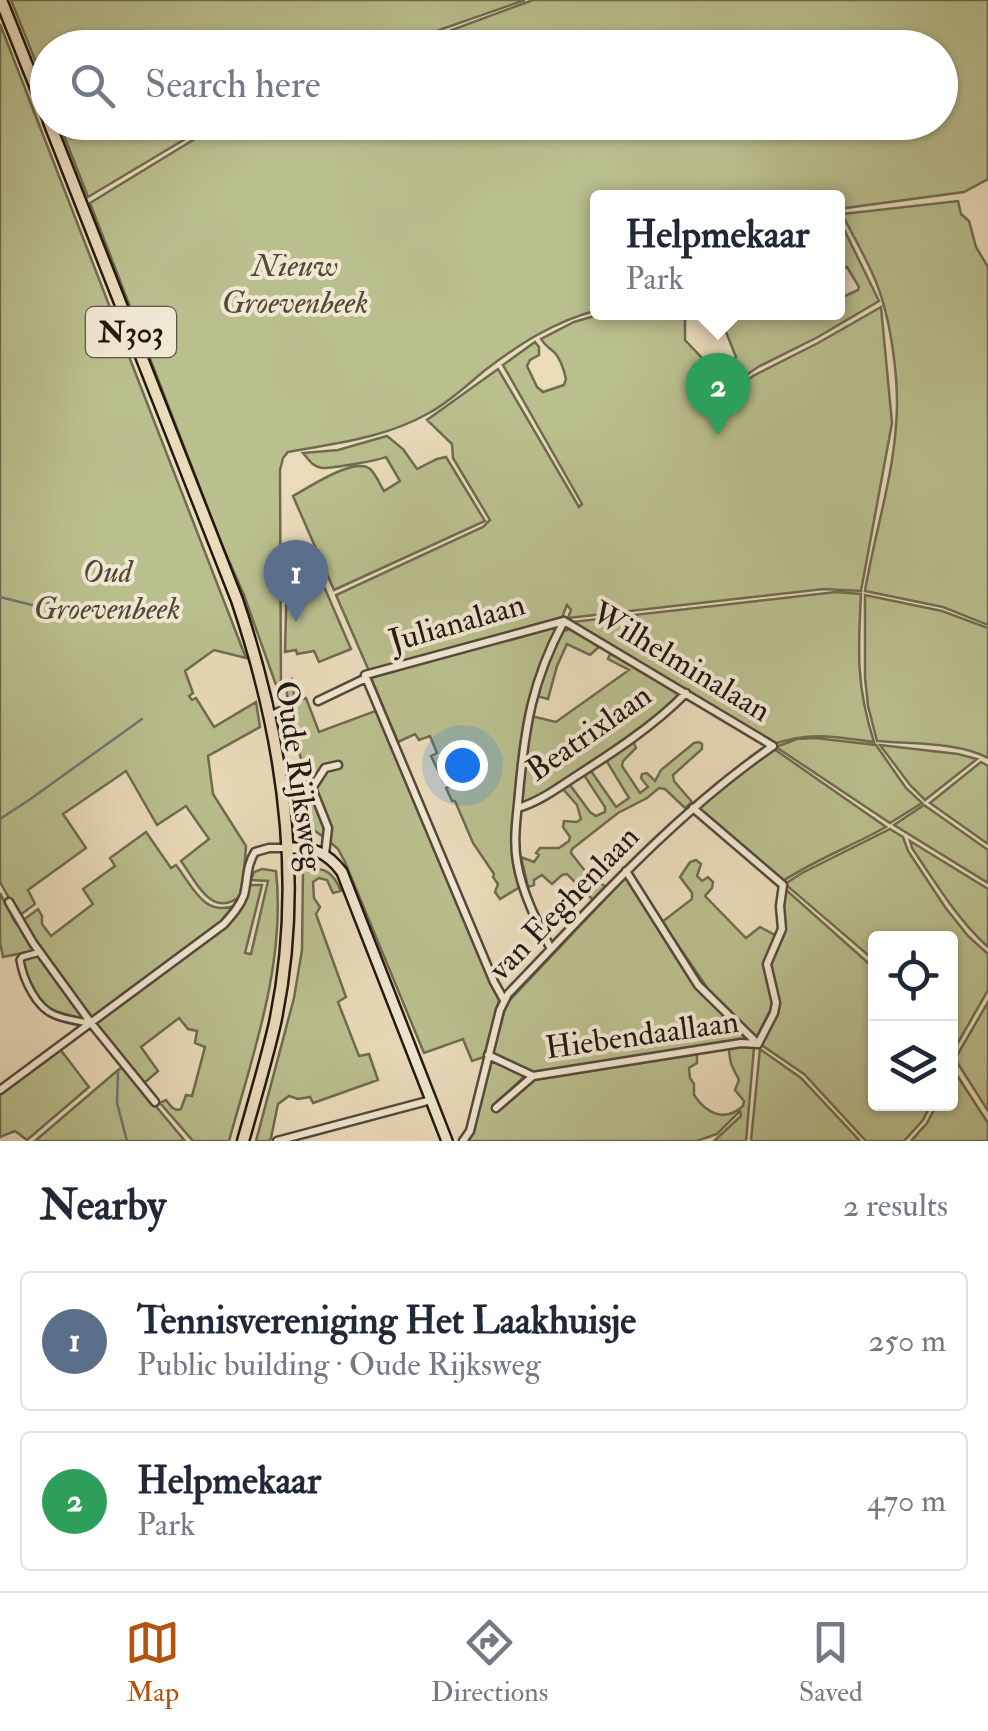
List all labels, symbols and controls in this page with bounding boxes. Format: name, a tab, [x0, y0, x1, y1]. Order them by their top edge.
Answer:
search box	[30, 30, 958, 140]
icon: search	[65, 58, 120, 113]
text: Search here	[145, 61, 321, 109]
popup	[590, 190, 845, 320]
text: Helpmekaar	[625, 211, 810, 259]
park label: Nieuw Groevenbeek	[222, 246, 368, 323]
text: Park	[625, 259, 684, 299]
road number: N303	[86, 307, 176, 357]
pin: 2	[686, 352, 750, 435]
pin: 1	[264, 540, 328, 622]
park label: Oud Groevenbeek	[34, 552, 180, 629]
street label: Julianalaan	[384, 585, 530, 662]
street label: Wilhelminalaan	[583, 592, 778, 731]
street label: Beatrixlaan	[519, 675, 659, 791]
street label: Oude Rijksweg	[266, 678, 332, 875]
your location	[437, 740, 488, 791]
street label: van Eeghenlaan	[479, 817, 648, 990]
map controls	[868, 931, 958, 1111]
button: locate	[868, 931, 958, 1021]
street label: Hiebendaallaan	[543, 1002, 741, 1068]
button: layers	[868, 1021, 958, 1111]
text: Nearby	[40, 1180, 166, 1232]
text: 2 results	[843, 1186, 948, 1226]
text: Tennisvereniging Het Laakhuisje	[137, 1297, 636, 1345]
text: 1	[69, 1321, 80, 1361]
text: 250 m	[868, 1321, 946, 1361]
text: Public building · Oude Rijksweg	[137, 1345, 541, 1385]
text: Helpmekaar	[137, 1457, 321, 1505]
text: 2	[66, 1481, 83, 1521]
text: 470 m	[867, 1481, 946, 1521]
text: Park	[137, 1505, 195, 1545]
tab: Map	[125, 1615, 180, 1710]
tab: Directions	[431, 1615, 548, 1710]
tab: Saved	[799, 1615, 863, 1710]

